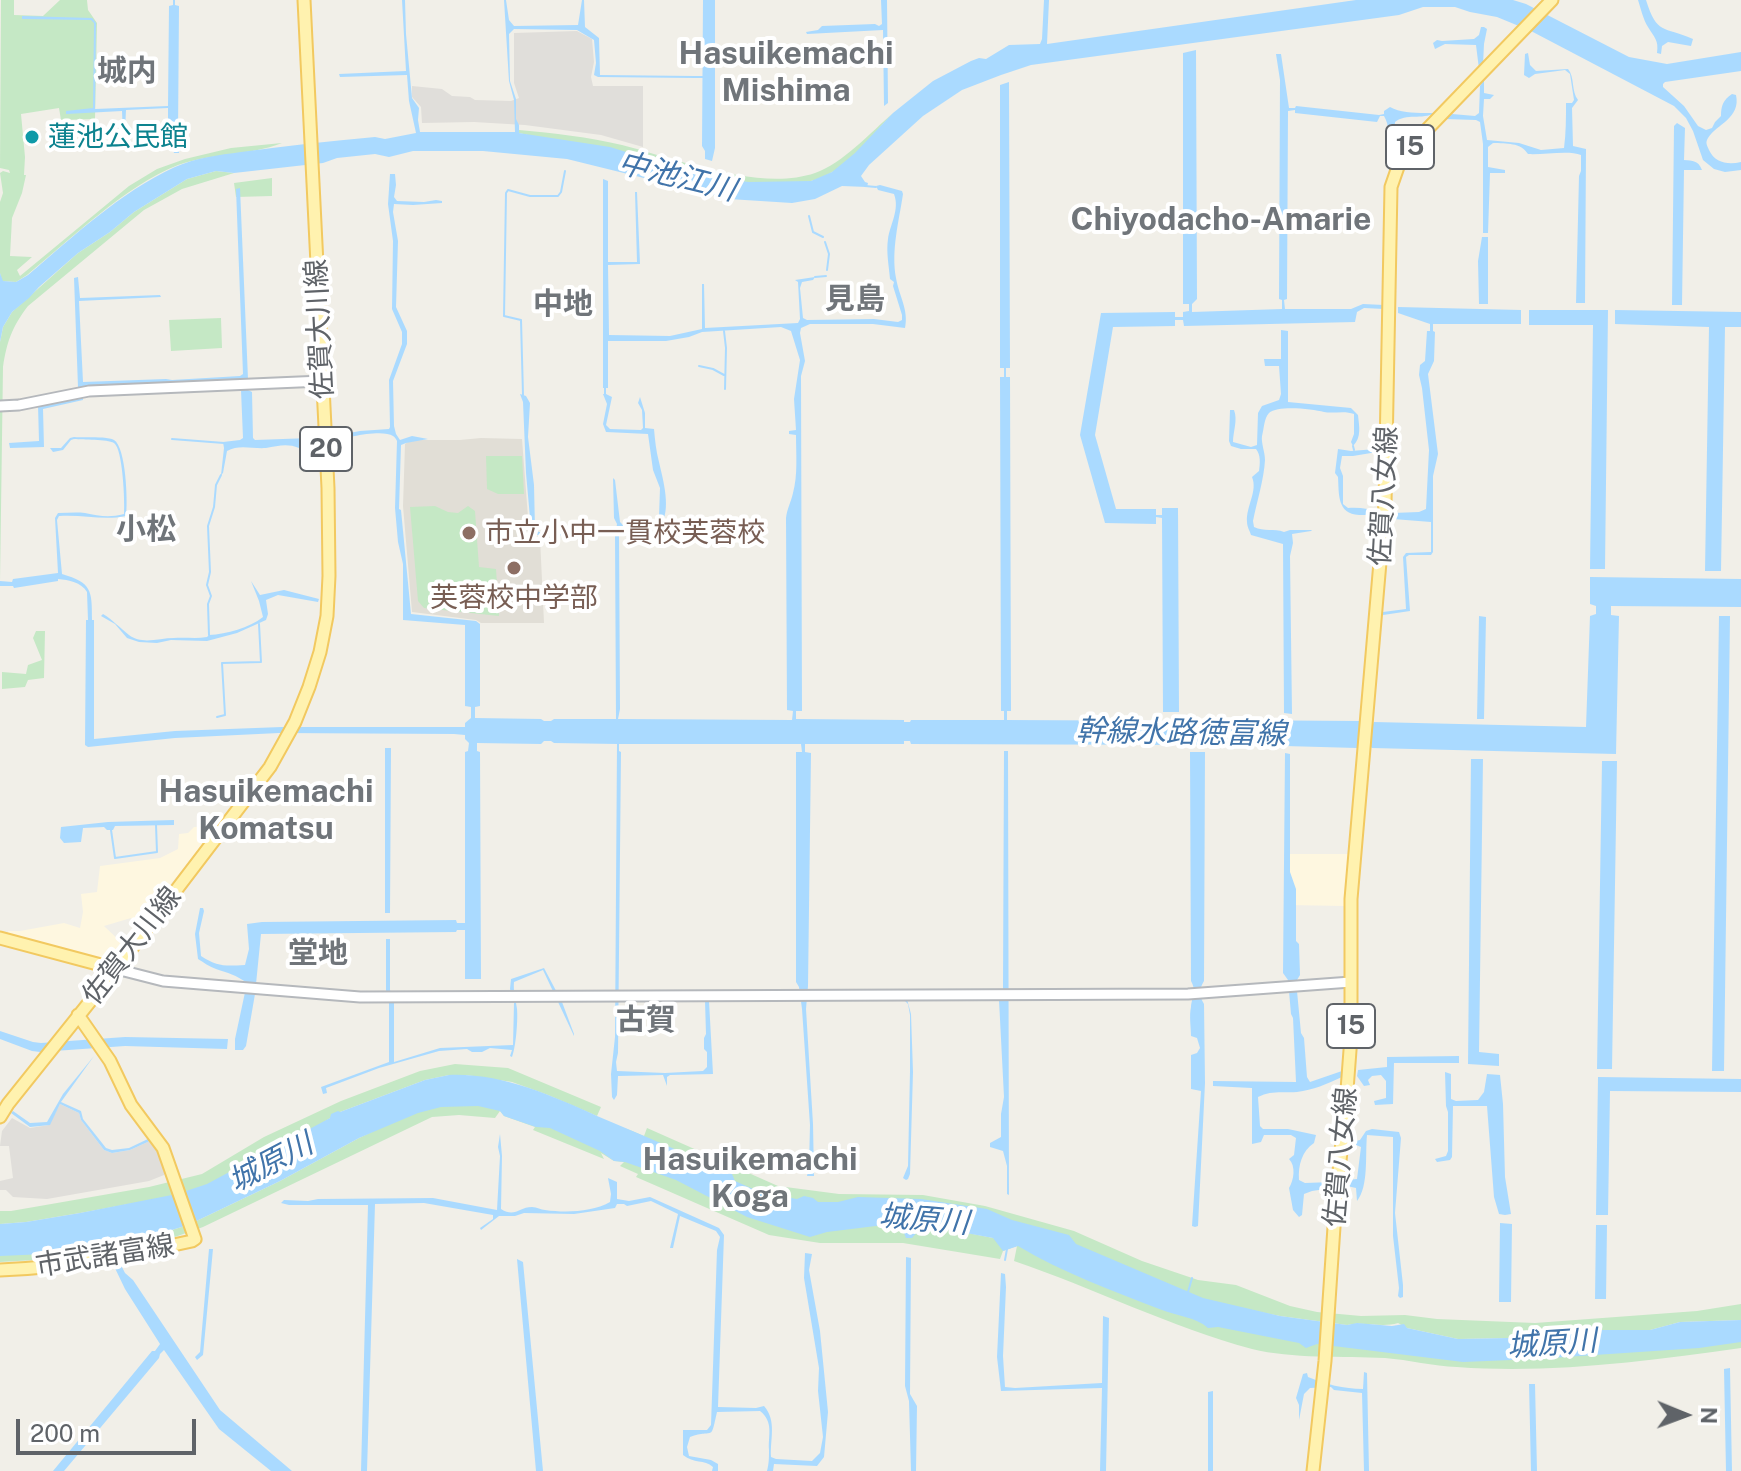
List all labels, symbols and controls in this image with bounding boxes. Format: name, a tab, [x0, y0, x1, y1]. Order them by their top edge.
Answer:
district label: Hasuikemachi Mishima	[679, 35, 893, 110]
district label: 城内	[97, 54, 157, 90]
place label: 蓮池公民館	[48, 120, 188, 154]
road number: 15	[1386, 125, 1434, 169]
marker: 蓮池公民館	[23, 128, 41, 146]
water label: 中池江川	[614, 145, 740, 209]
district label: Chiyodacho-Amarie	[1071, 201, 1371, 239]
street label: 佐賀大川線	[300, 258, 340, 400]
district label: 見島	[825, 282, 885, 318]
district label: 中地	[533, 287, 593, 323]
street label: 佐賀八女線	[1364, 425, 1404, 567]
road number: 20	[300, 427, 352, 471]
district label: 小松	[116, 512, 176, 548]
place label: 市立小中一貫校芙蓉校	[485, 516, 765, 550]
marker: 市立小中一貫校芙蓉校	[460, 524, 478, 542]
marker: 芙蓉校中学部	[505, 559, 523, 577]
place label: 芙蓉校中学部	[430, 581, 598, 615]
water label: 幹線水路徳富線	[1076, 713, 1286, 753]
district label: Hasuikemachi Komatsu	[159, 773, 373, 848]
street label: 佐賀大川線	[76, 880, 188, 1012]
district label: 堂地	[288, 936, 348, 972]
district label: 古賀	[616, 1003, 676, 1039]
road number: 15	[1327, 1004, 1375, 1048]
street label: 佐賀八女線	[1318, 1086, 1364, 1228]
water label: 城原川	[223, 1126, 319, 1200]
district label: Hasuikemachi Koga	[643, 1141, 857, 1216]
water label: 城原川	[878, 1198, 970, 1242]
street label: 市武諸富線	[33, 1228, 177, 1284]
water label: 城原川	[1506, 1323, 1598, 1365]
north arrow	[1645, 1375, 1725, 1455]
scale bar	[20, 1403, 200, 1453]
text: N	[1696, 1407, 1722, 1424]
text: 200 m	[30, 1419, 100, 1447]

